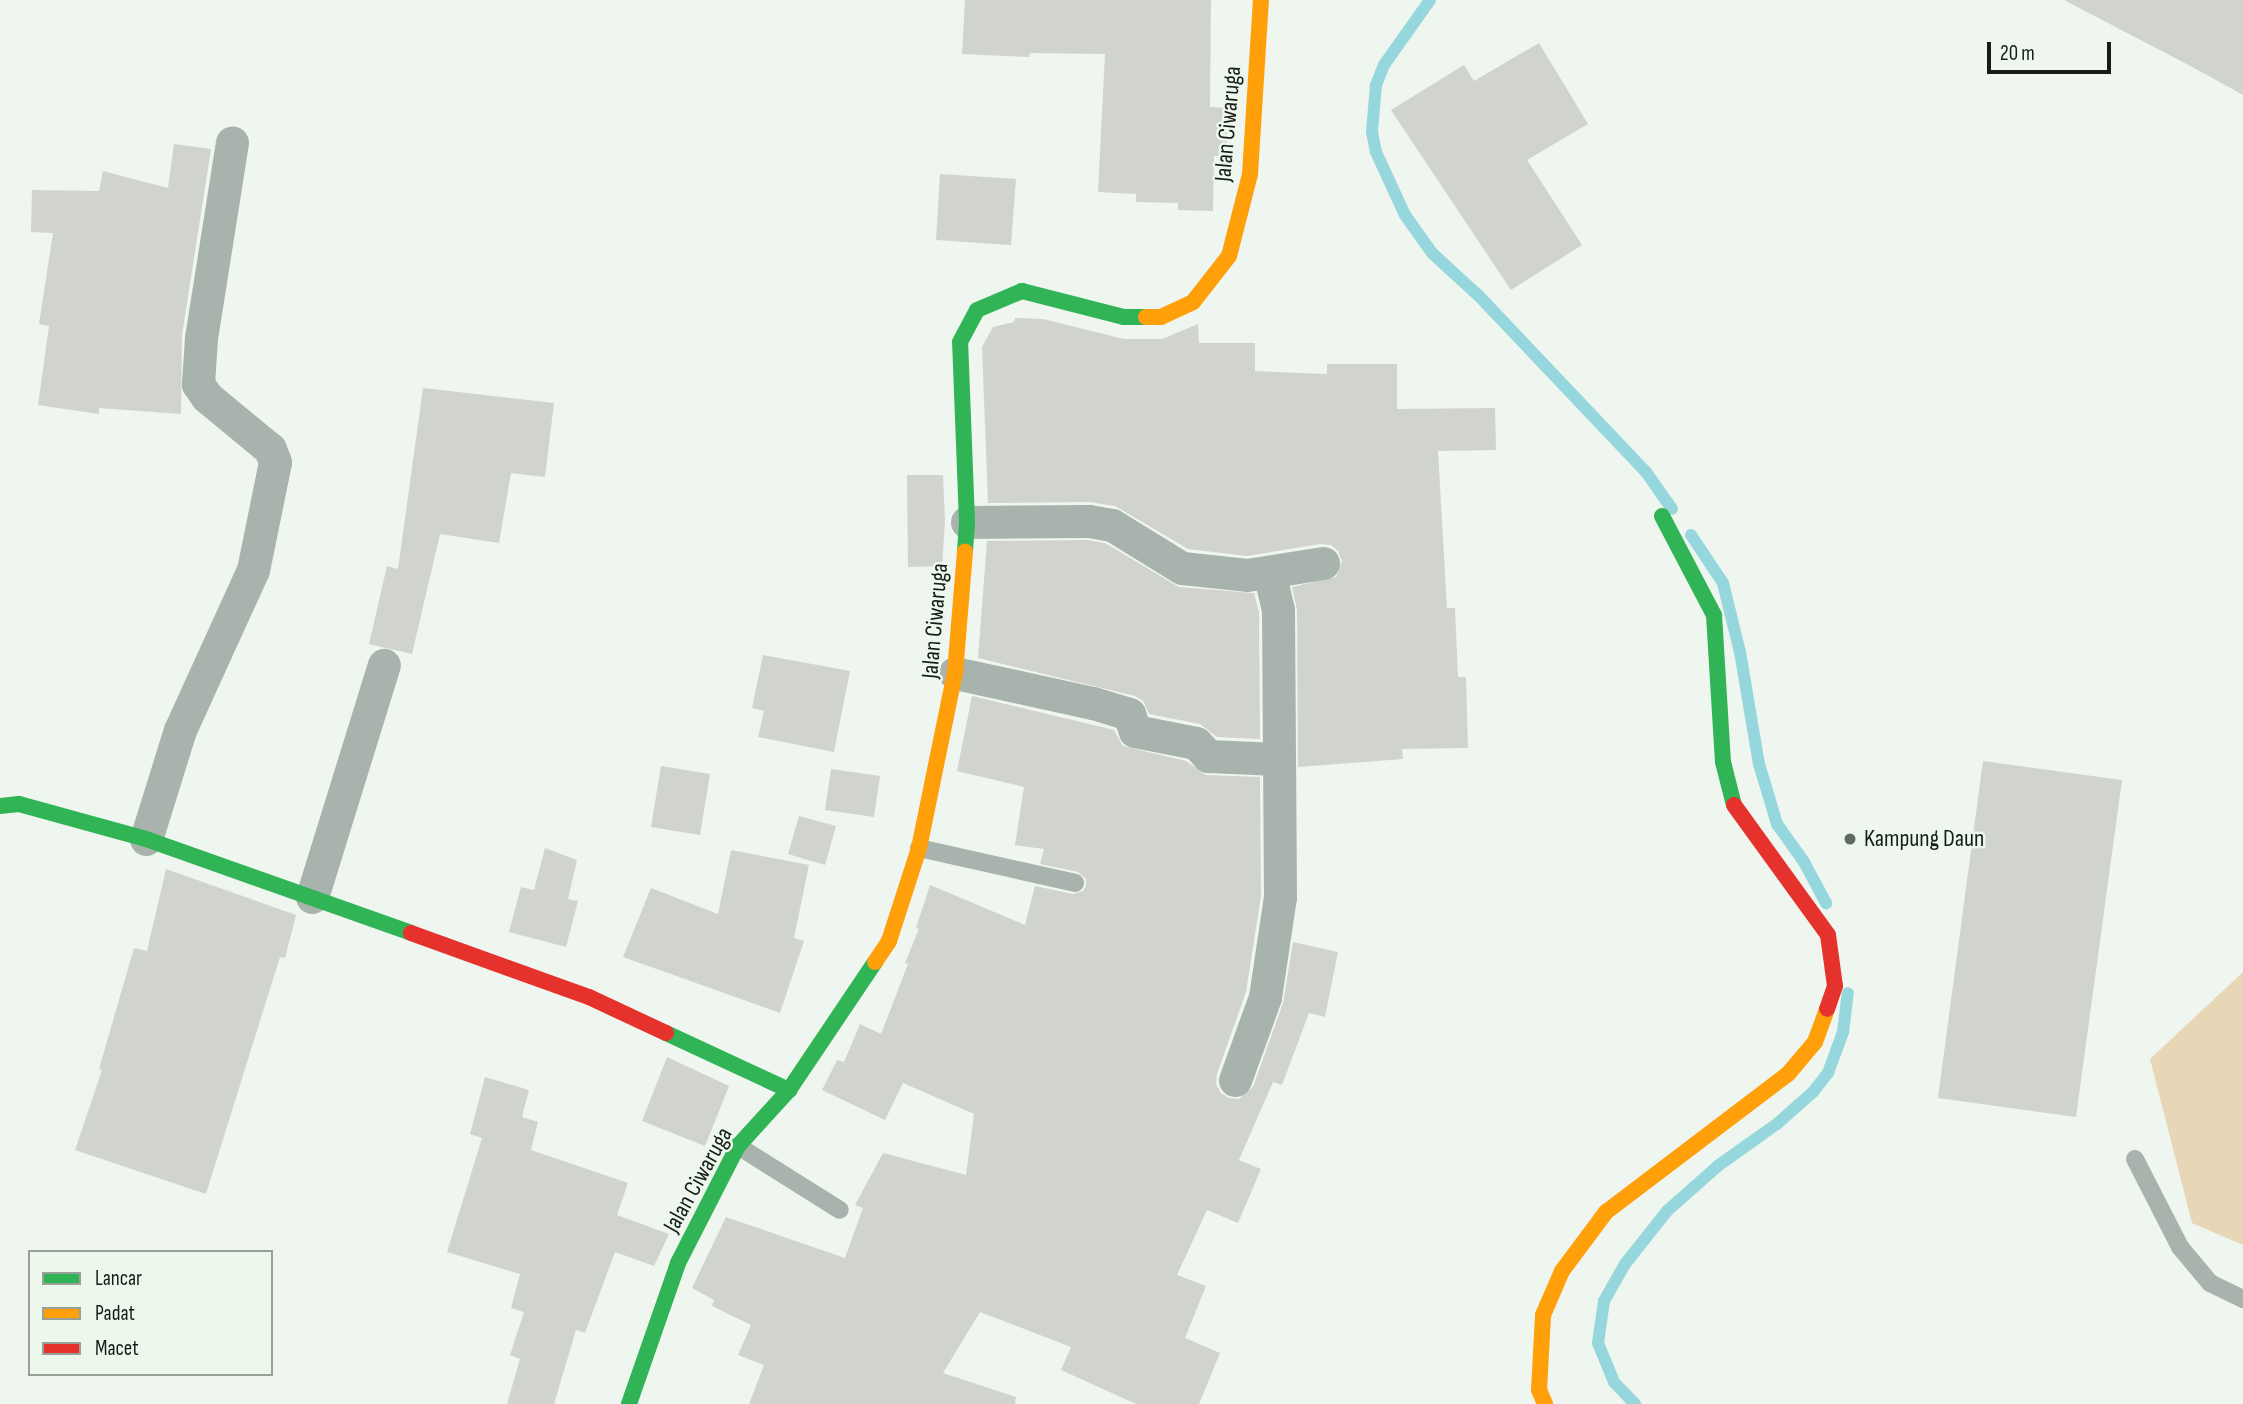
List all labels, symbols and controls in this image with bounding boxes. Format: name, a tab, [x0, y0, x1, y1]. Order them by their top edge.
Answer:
scale bar	[1991, 28, 2115, 72]
text: 20 m	[2000, 41, 2035, 66]
street label: Jalan Ciwaruga	[1209, 65, 1247, 183]
street label: Jalan Ciwaruga	[916, 562, 954, 680]
place label: Kampung Daun	[1864, 825, 1984, 853]
marker: Kampung Daun	[1842, 831, 1858, 847]
street label: Jalan Ciwaruga	[657, 1122, 739, 1238]
legend	[28, 1250, 273, 1376]
text: Lancar	[95, 1266, 142, 1291]
text: Padat	[95, 1301, 135, 1326]
text: Macet	[95, 1336, 139, 1361]

